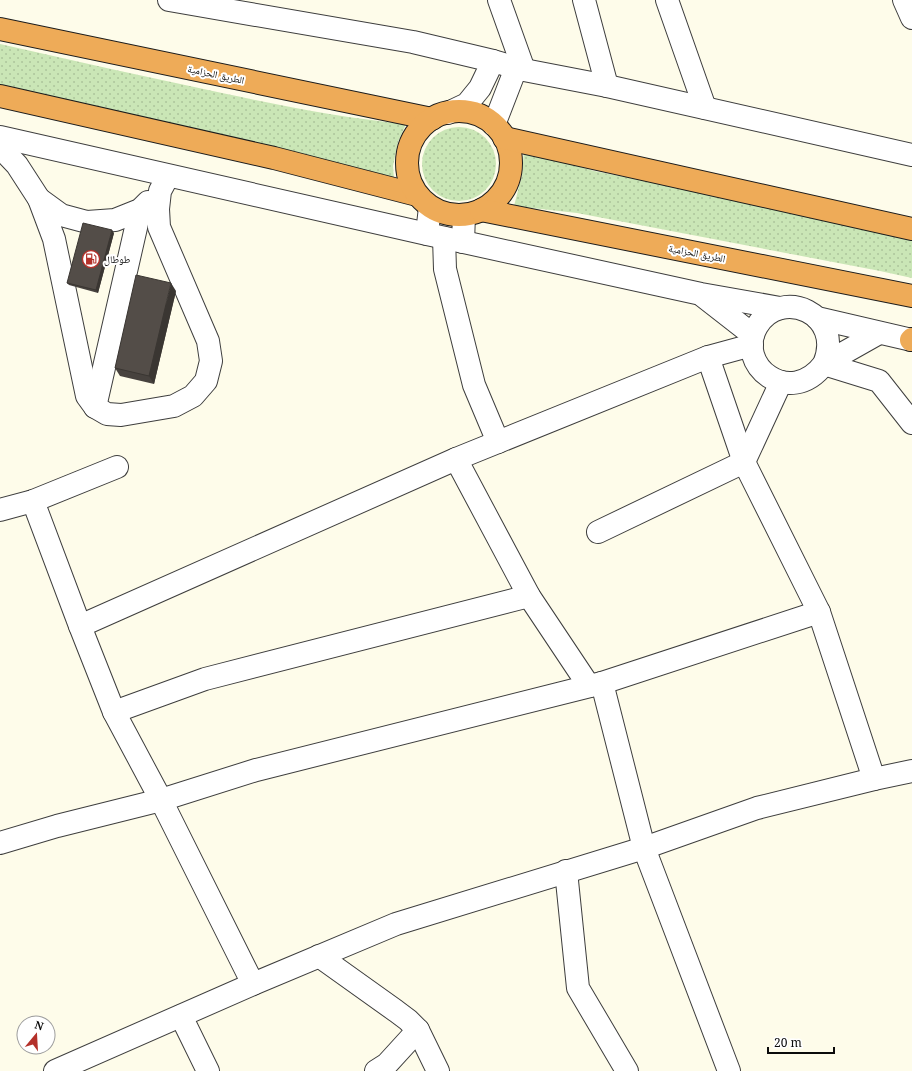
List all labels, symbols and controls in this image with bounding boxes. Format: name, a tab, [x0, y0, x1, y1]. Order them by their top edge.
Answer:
street label: الطريق الحزامية	[186, 61, 246, 87]
street label: الطريق الحزامية	[667, 241, 727, 265]
fuel station icon: طوطال	[81, 249, 101, 269]
place label: طوطال	[104, 252, 131, 266]
north arrow	[16, 1015, 56, 1055]
text: N	[33, 1017, 46, 1034]
scale bar	[768, 1029, 834, 1055]
text: 20 m	[774, 1034, 802, 1051]

